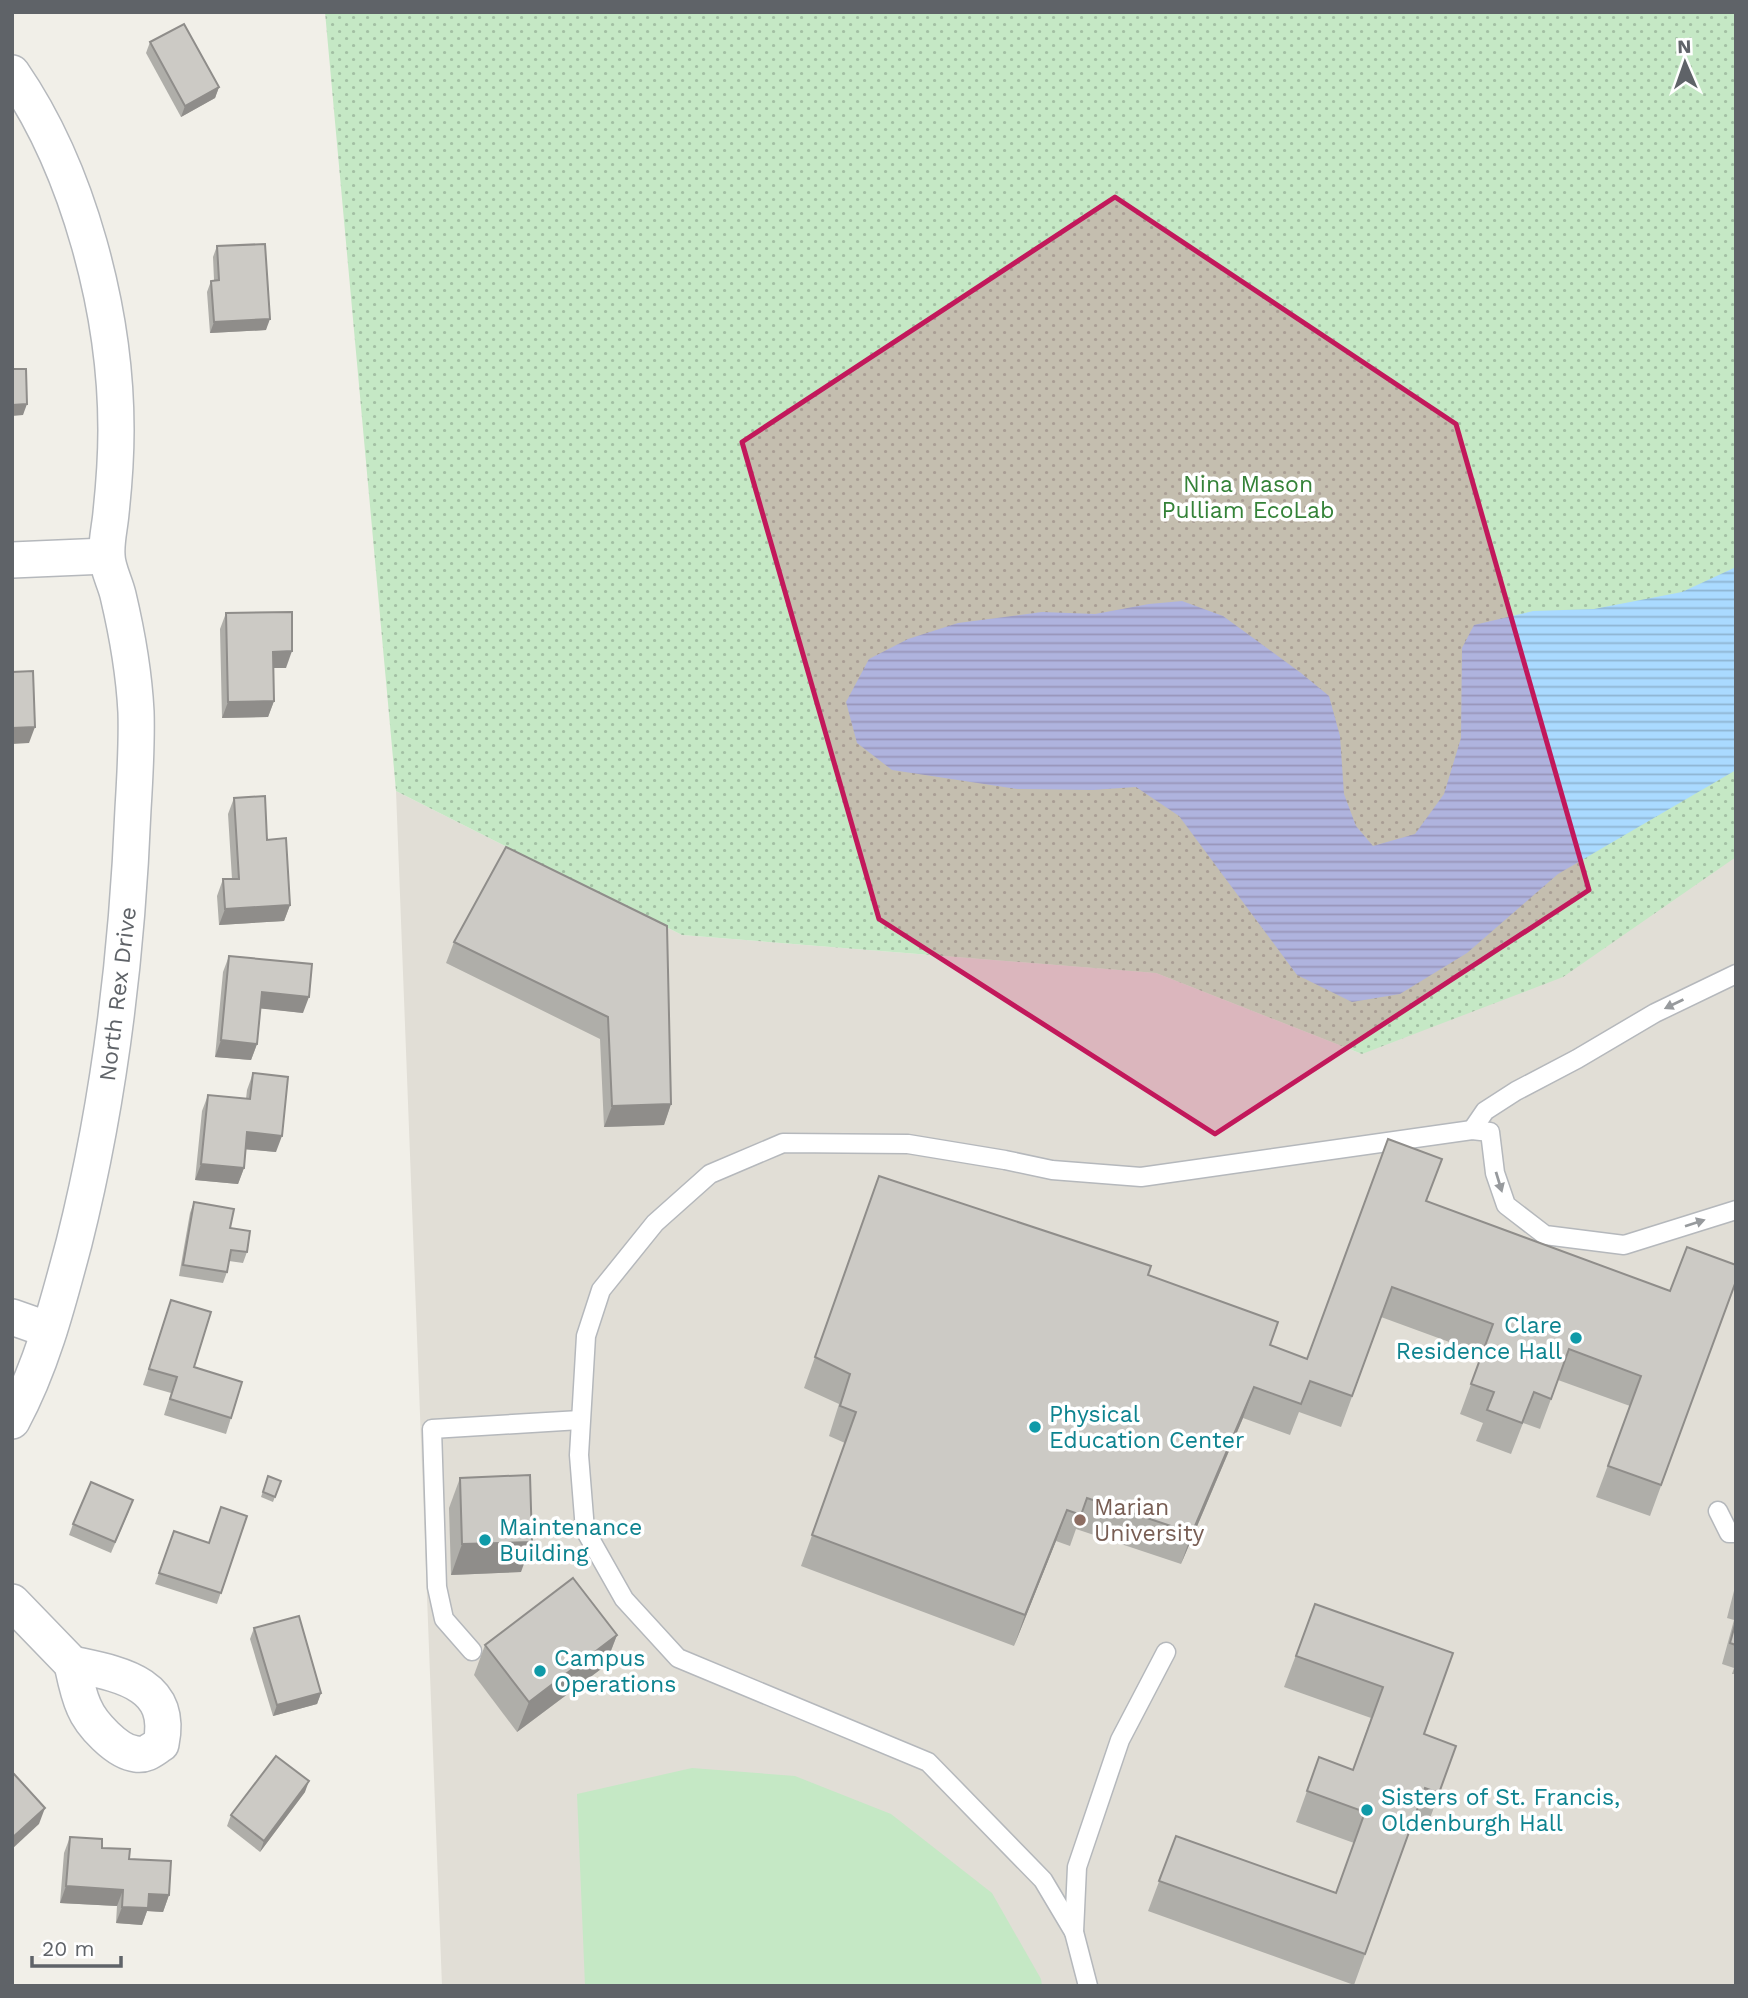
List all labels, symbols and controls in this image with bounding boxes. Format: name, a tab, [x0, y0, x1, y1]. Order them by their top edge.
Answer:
north arrow	[1650, 28, 1720, 98]
text: N	[1677, 35, 1692, 58]
park label: Nina Mason Pulliam EcoLab	[1161, 471, 1335, 524]
street label: North Rex Drive	[94, 905, 142, 1083]
one-way arrow	[1664, 998, 1684, 1009]
one-way arrow	[1494, 1171, 1504, 1192]
one-way arrow	[1685, 1217, 1706, 1228]
place label: Clare Residence Hall	[1396, 1312, 1562, 1365]
marker: Clare Residence Hall	[1568, 1330, 1584, 1346]
place label: Physical Education Center	[1049, 1401, 1244, 1454]
marker: Physical Education Center	[1027, 1419, 1043, 1435]
place label: Marian University	[1094, 1494, 1205, 1547]
marker: Marian University	[1072, 1512, 1088, 1528]
place label: Maintenance Building	[499, 1514, 642, 1567]
marker: Maintenance Building	[477, 1532, 493, 1548]
place label: Campus Operations	[554, 1645, 676, 1698]
marker: Campus Operations	[532, 1663, 548, 1679]
place label: Sisters of St. Francis, Oldenburgh Hall	[1381, 1784, 1620, 1837]
marker: Sisters of St. Francis, Oldenburgh Hall	[1359, 1802, 1375, 1818]
scale bar	[32, 1924, 121, 1968]
text: 20 m	[42, 1936, 94, 1961]

